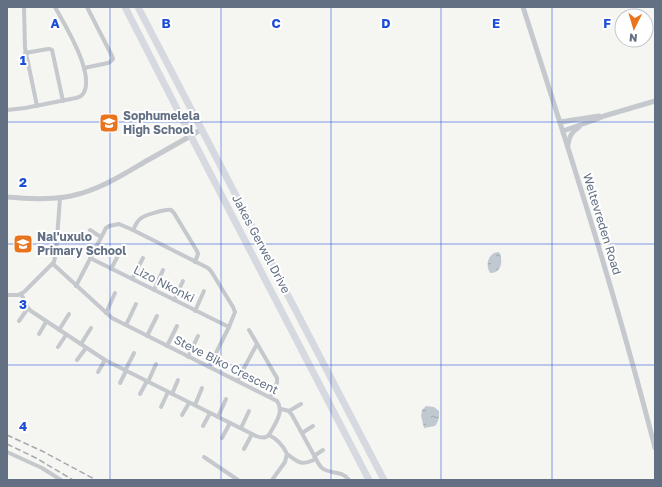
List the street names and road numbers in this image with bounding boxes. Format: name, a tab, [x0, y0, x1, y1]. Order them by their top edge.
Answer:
street label: Weltevreden Road	[580, 171, 625, 276]
street label: Jakes Gerwel Drive	[229, 192, 294, 296]
street label: Lizo Nkonki	[131, 262, 197, 305]
street label: Steve Biko Crescent	[172, 332, 281, 397]

